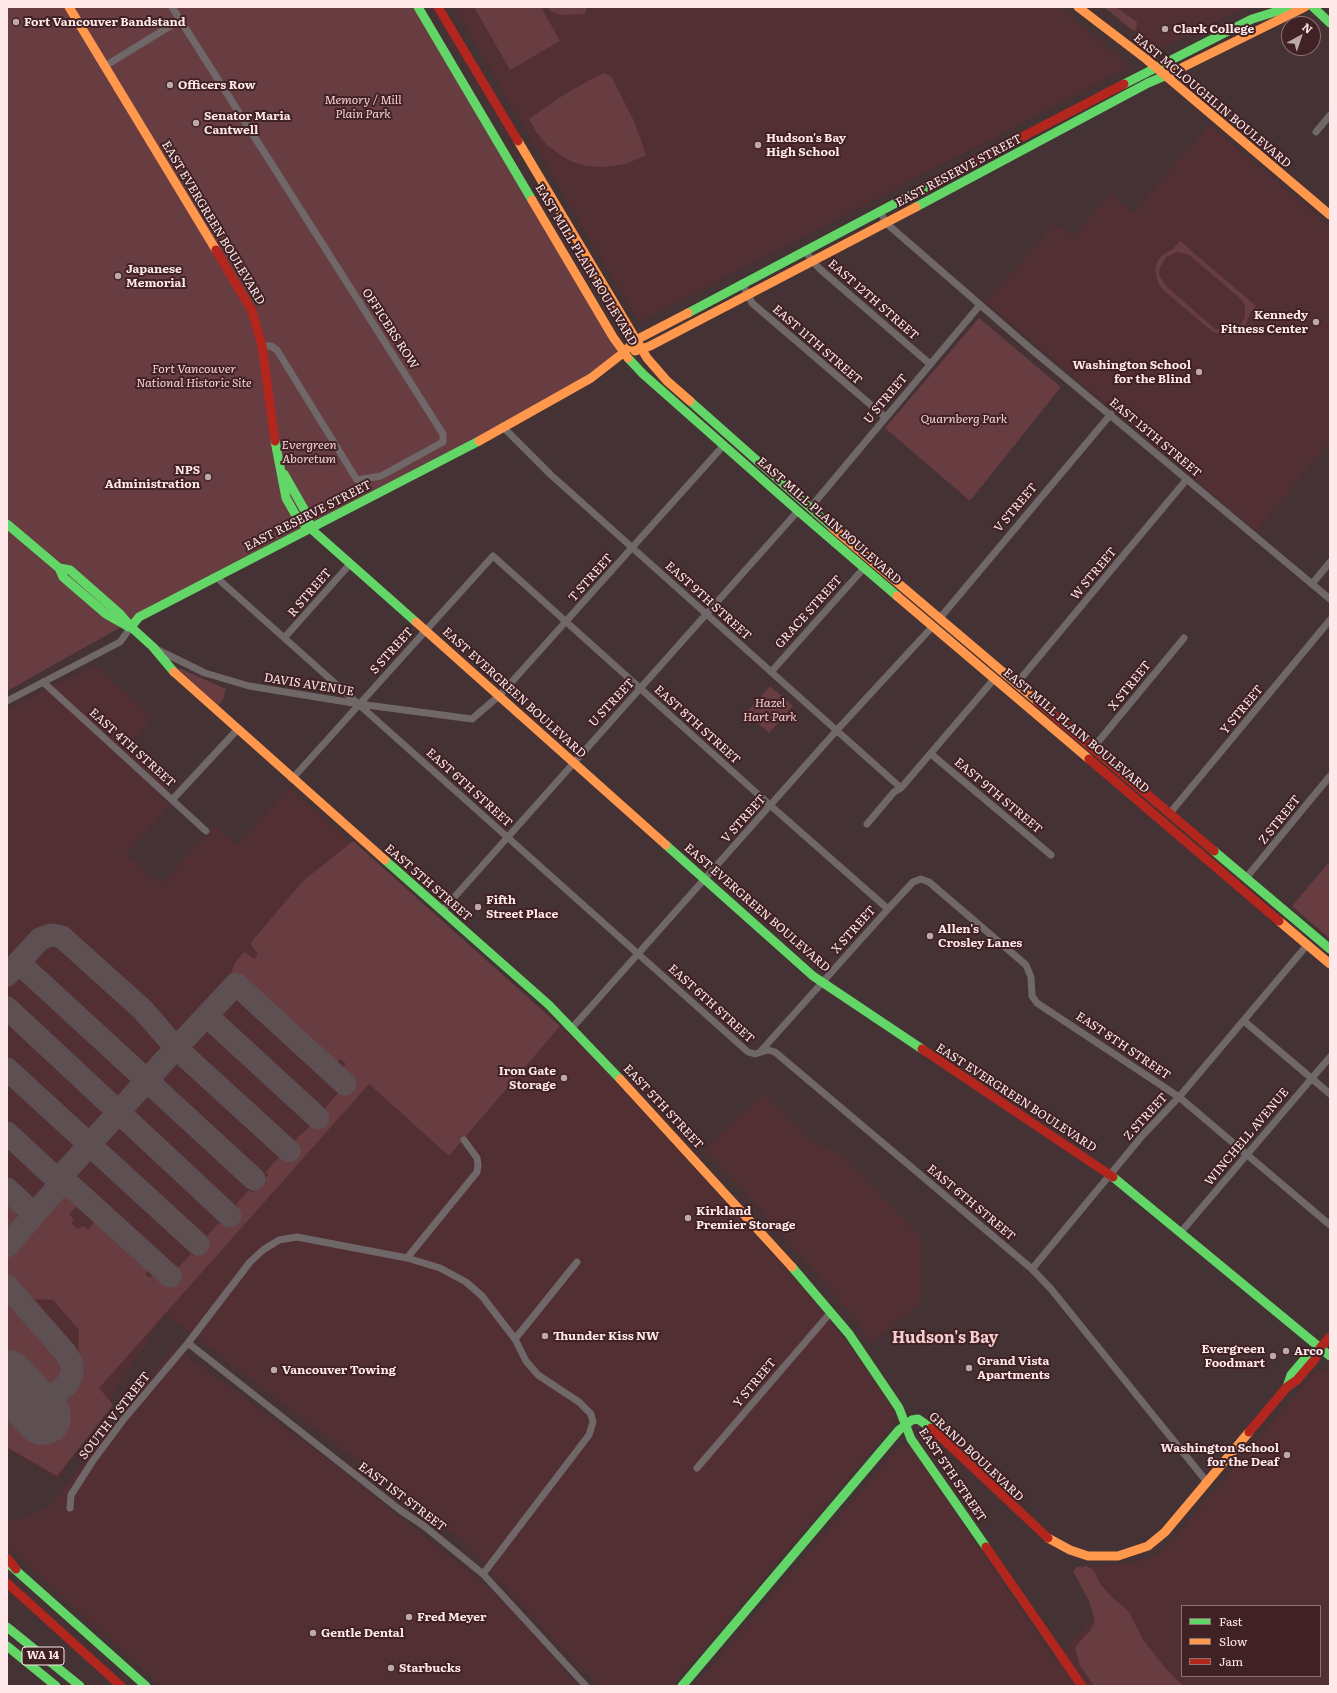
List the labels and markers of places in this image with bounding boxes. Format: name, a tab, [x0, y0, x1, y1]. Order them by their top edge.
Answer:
place label: Fort Vancouver Bandstand	[24, 15, 186, 29]
marker: Fort Vancouver Bandstand	[11, 17, 21, 27]
place label: Clark College	[1173, 22, 1254, 36]
marker: Clark College	[1160, 24, 1170, 34]
place label: Officers Row	[178, 78, 256, 92]
marker: Officers Row	[165, 80, 175, 90]
place label: Senator Maria Cantwell	[204, 109, 291, 137]
marker: Senator Maria Cantwell	[191, 118, 201, 128]
place label: Hudson's Bay High School	[766, 131, 846, 159]
marker: Hudson's Bay High School	[753, 140, 763, 150]
place label: Japanese Memorial	[126, 262, 186, 290]
marker: Japanese Memorial	[113, 271, 123, 281]
place label: Kennedy Fitness Center	[1220, 308, 1308, 336]
marker: Kennedy Fitness Center	[1311, 317, 1321, 327]
place label: Washington School for the Blind	[1073, 358, 1191, 386]
marker: Washington School for the Blind	[1194, 367, 1204, 377]
place label: NPS Administration	[105, 463, 200, 491]
marker: NPS Administration	[203, 472, 213, 482]
place label: Fifth Street Place	[486, 893, 558, 921]
marker: Fifth Street Place	[473, 902, 483, 912]
place label: Allen's Crosley Lanes	[938, 922, 1022, 950]
marker: Allen's Crosley Lanes	[925, 931, 935, 941]
place label: Iron Gate Storage	[499, 1064, 556, 1092]
marker: Iron Gate Storage	[559, 1073, 569, 1083]
place label: Kirkland Premier Storage	[696, 1204, 796, 1232]
marker: Kirkland Premier Storage	[683, 1213, 693, 1223]
place label: Thunder Kiss NW	[553, 1329, 659, 1343]
marker: Thunder Kiss NW	[540, 1331, 550, 1341]
place label: Evergreen Foodmart	[1201, 1342, 1265, 1370]
place label: Arco	[1294, 1344, 1323, 1358]
marker: Arco	[1281, 1346, 1291, 1356]
marker: Evergreen Foodmart	[1268, 1351, 1278, 1361]
place label: Grand Vista Apartments	[977, 1354, 1050, 1382]
place label: Vancouver Towing	[282, 1363, 396, 1377]
marker: Grand Vista Apartments	[964, 1363, 974, 1373]
marker: Vancouver Towing	[269, 1365, 279, 1375]
place label: Washington School for the Deaf	[1161, 1441, 1279, 1469]
marker: Washington School for the Deaf	[1282, 1450, 1292, 1460]
place label: Fred Meyer	[417, 1610, 486, 1624]
marker: Fred Meyer	[404, 1612, 414, 1622]
place label: Gentle Dental	[321, 1626, 404, 1640]
marker: Gentle Dental	[308, 1628, 318, 1638]
place label: Starbucks	[399, 1661, 461, 1675]
marker: Starbucks	[386, 1663, 396, 1673]

